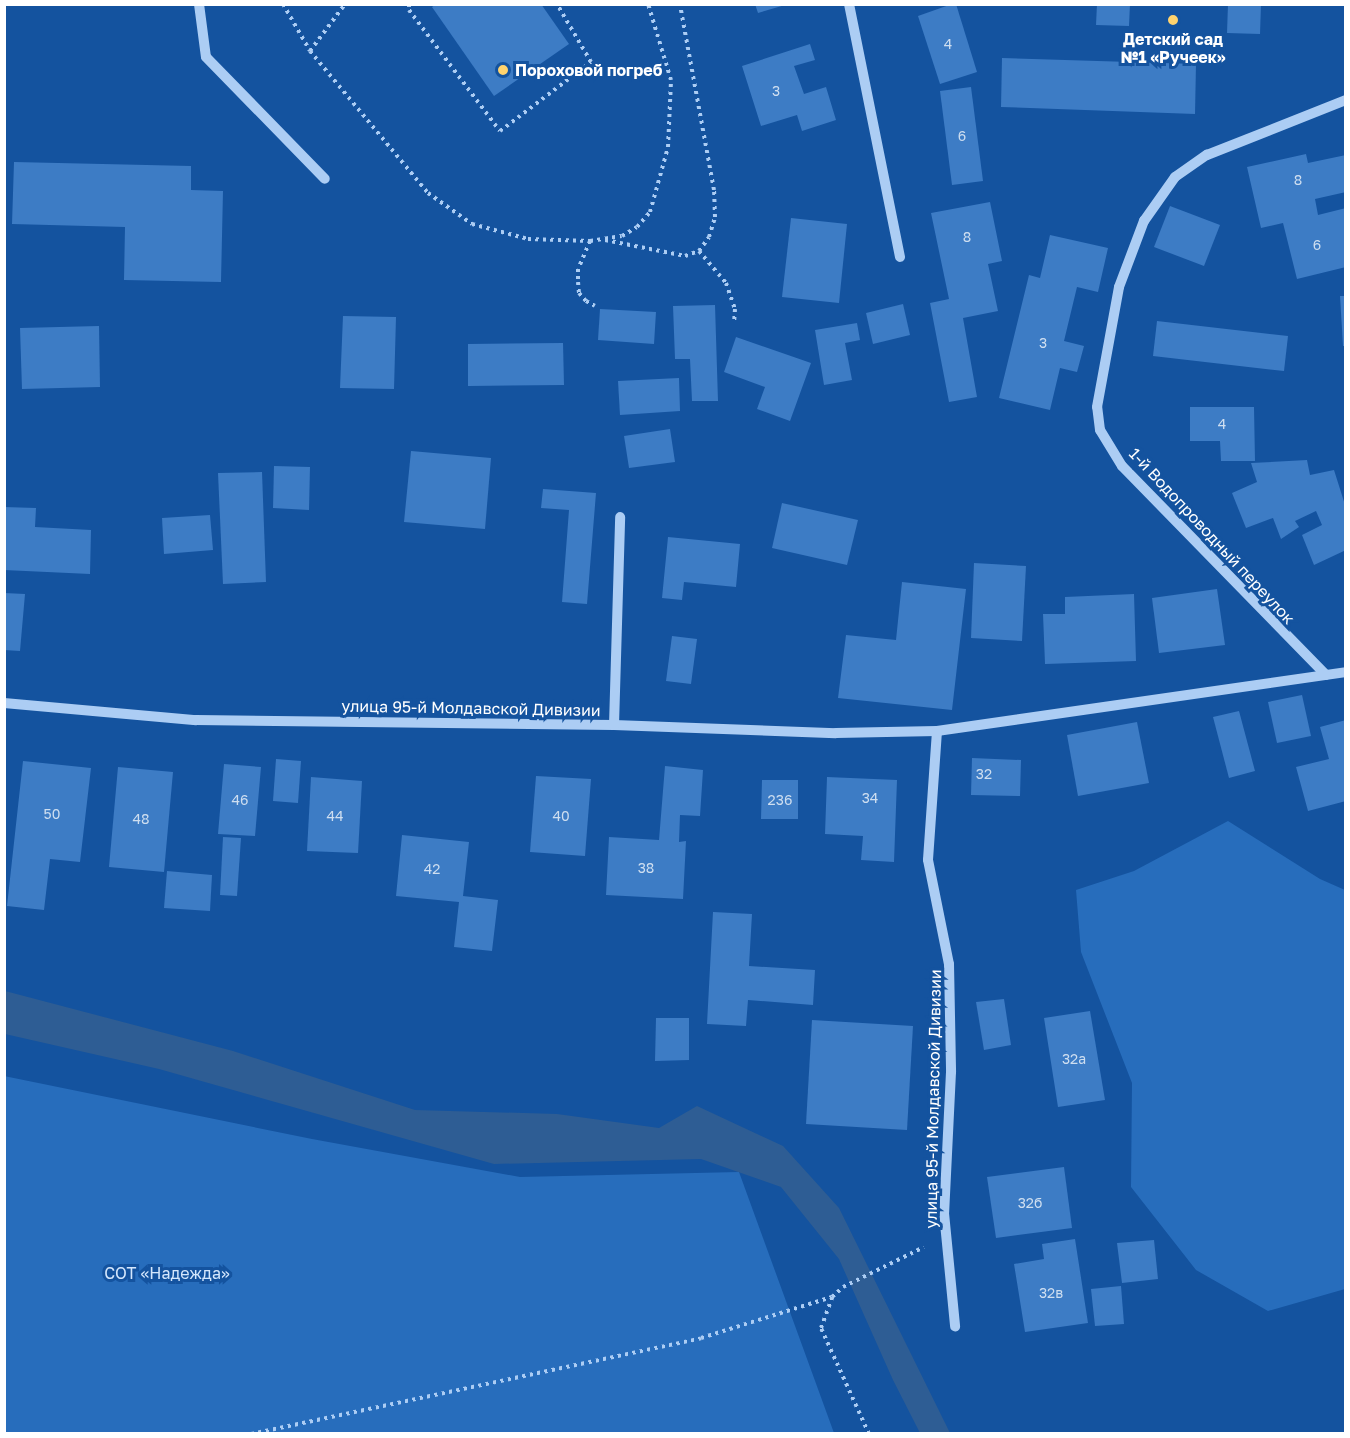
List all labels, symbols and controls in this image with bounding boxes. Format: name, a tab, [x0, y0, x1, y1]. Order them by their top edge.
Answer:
marker: Детский сад №1 «Ручеек»	[1166, 13, 1180, 27]
place label: Детский сад №1 «Ручеек»	[1120, 29, 1226, 67]
house number: 4	[944, 36, 952, 52]
place label: Пороховой погреб	[515, 60, 662, 80]
marker: Пороховой погреб	[496, 63, 510, 77]
house number: 3	[772, 83, 780, 99]
house number: 6	[958, 128, 966, 144]
house number: 8	[1294, 172, 1302, 188]
house number: 8	[963, 229, 971, 245]
house number: 6	[1313, 237, 1321, 253]
house number: 3	[1039, 335, 1047, 351]
house number: 4	[1218, 416, 1226, 432]
street label: 1-й Водопроводный переулок	[1125, 444, 1299, 628]
street label: улица 95-й Молдавской Дивизии	[341, 696, 601, 720]
house number: 32	[976, 766, 992, 782]
house number: 34	[862, 790, 878, 806]
house number: 46	[231, 792, 249, 808]
house number: 236	[768, 792, 792, 808]
house number: 50	[44, 806, 60, 822]
house number: 44	[326, 808, 344, 824]
house number: 40	[552, 808, 570, 824]
house number: 48	[132, 811, 150, 827]
house number: 38	[638, 860, 654, 876]
house number: 42	[424, 861, 440, 877]
street label: улица 95-й Молдавской Дивизии	[921, 969, 945, 1229]
house number: 32а	[1062, 1051, 1086, 1067]
house number: 32б	[1018, 1195, 1042, 1211]
park label: СОТ «Надежда»	[104, 1263, 230, 1283]
house number: 32в	[1039, 1285, 1063, 1301]

